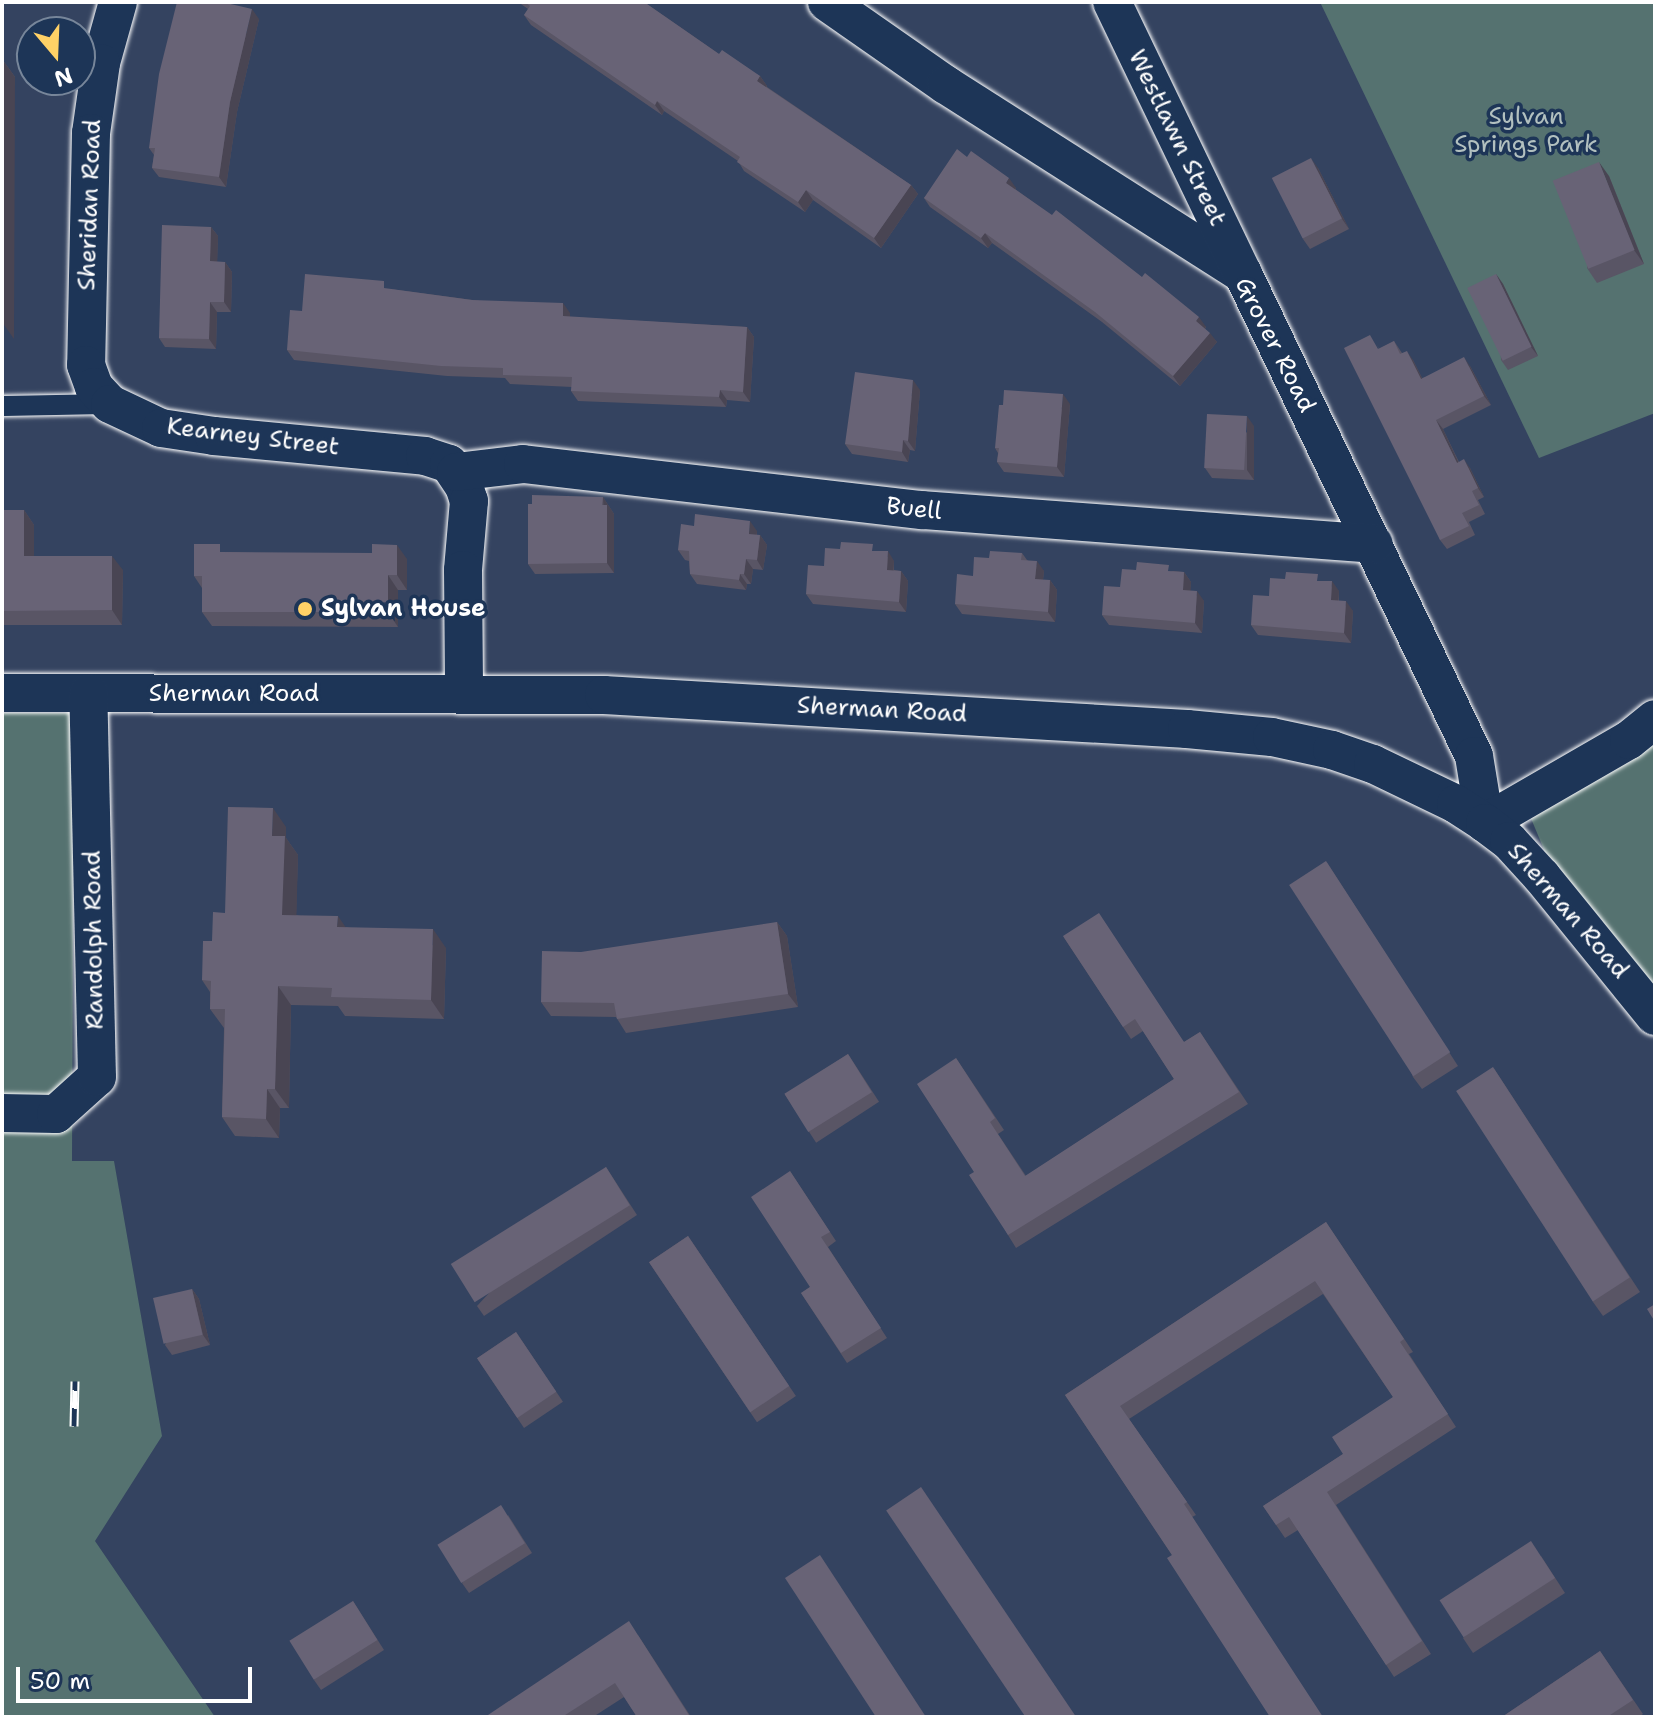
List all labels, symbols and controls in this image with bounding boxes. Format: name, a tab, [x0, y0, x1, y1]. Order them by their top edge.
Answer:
north arrow	[16, 16, 96, 96]
street label: Westlawn Street	[1122, 45, 1232, 231]
text: N	[50, 61, 76, 94]
park label: Sylvan Springs Park	[1454, 103, 1598, 159]
street label: Sheridan Road	[73, 119, 107, 291]
street label: Grover Road	[1229, 273, 1321, 417]
street label: Kearney Street	[165, 412, 341, 462]
street label: Buell	[885, 492, 943, 526]
place label: Sylvan House	[321, 595, 485, 623]
marker: Sylvan House	[296, 600, 314, 618]
street label: Sherman Road	[149, 680, 319, 708]
street label: Sherman Road	[796, 691, 968, 729]
street label: Sherman Road	[1501, 837, 1635, 985]
street label: Randolph Road	[78, 850, 110, 1030]
scale bar	[20, 1651, 256, 1701]
text: 50 m	[30, 1665, 90, 1697]

